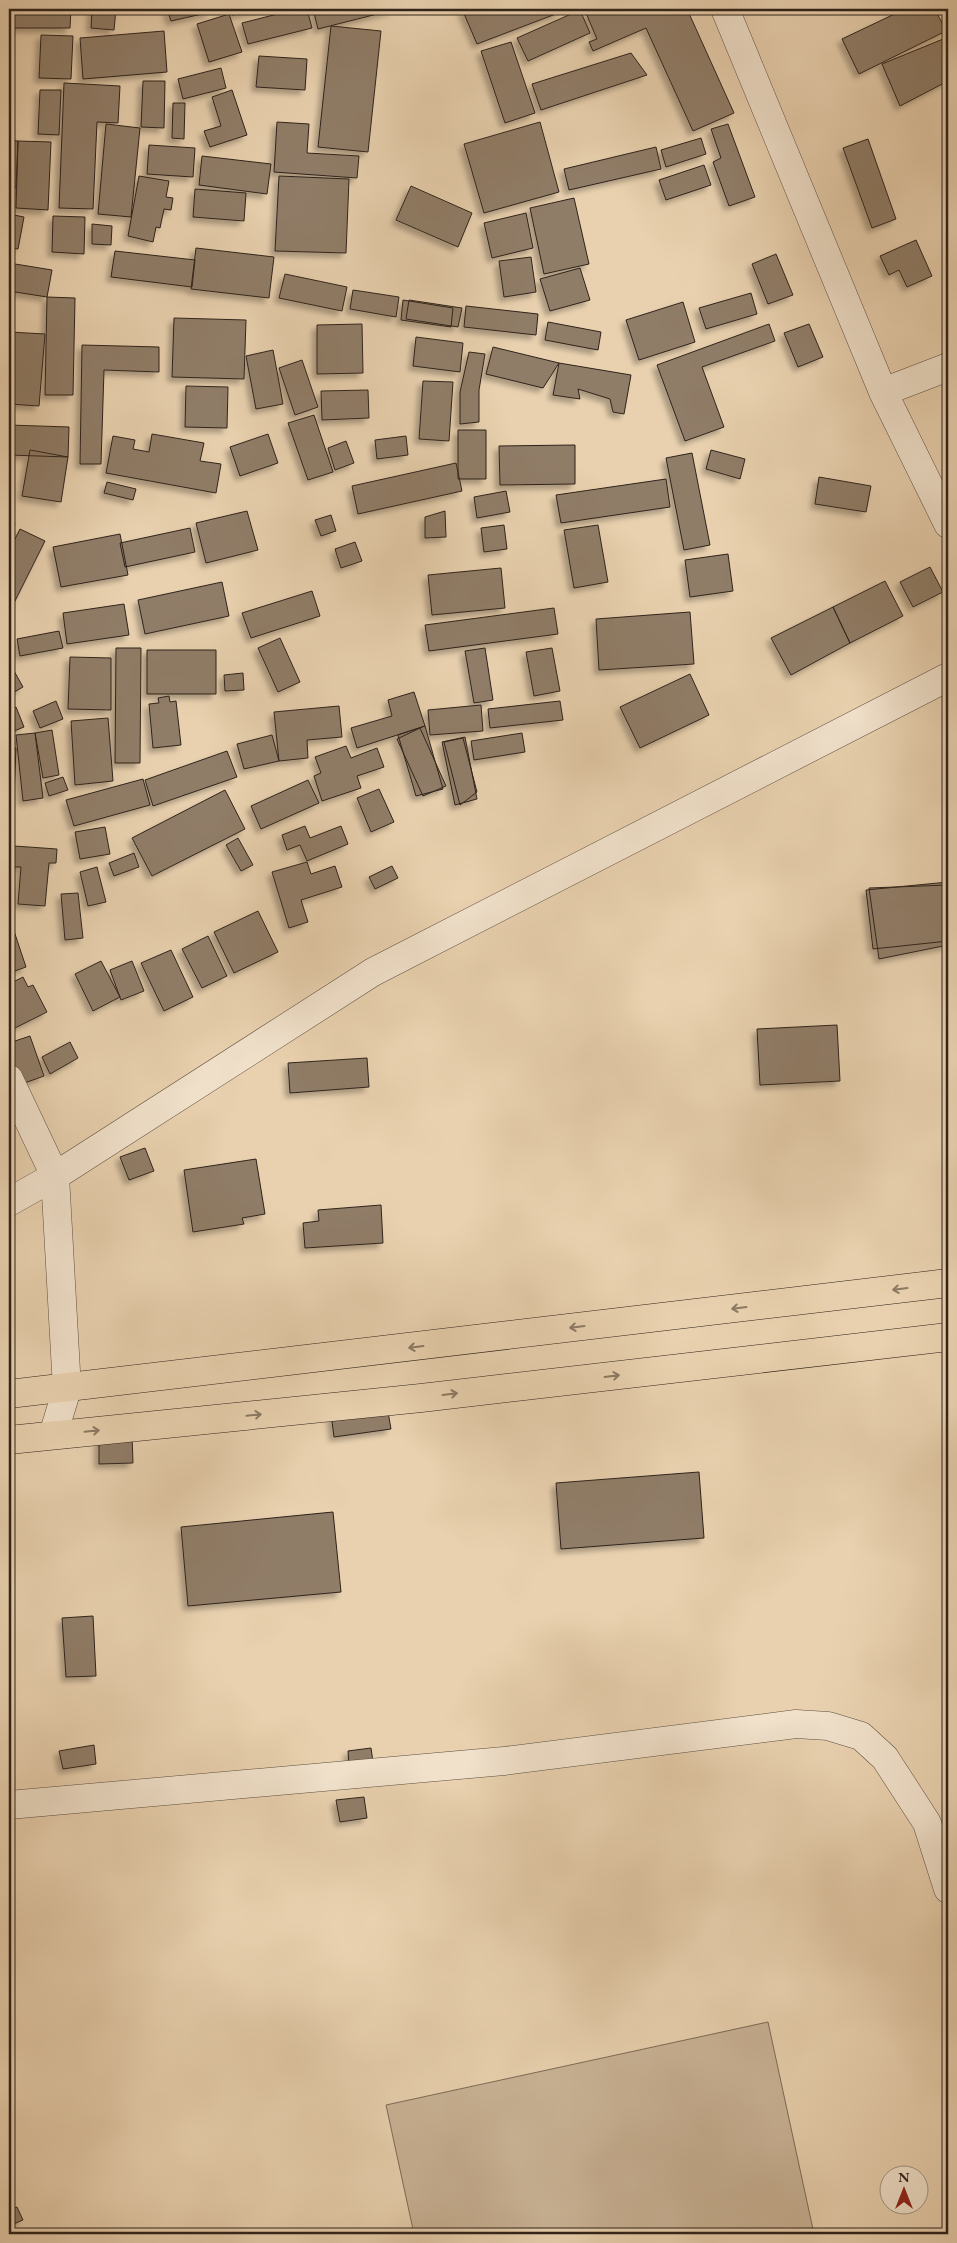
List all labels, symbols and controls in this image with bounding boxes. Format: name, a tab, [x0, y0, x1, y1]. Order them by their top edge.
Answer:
one-way arrow	[892, 1284, 908, 1294]
one-way arrow	[731, 1303, 747, 1313]
one-way arrow	[569, 1323, 585, 1333]
one-way arrow	[408, 1342, 424, 1352]
one-way arrow	[603, 1371, 619, 1381]
one-way arrow	[442, 1389, 458, 1399]
one-way arrow	[245, 1410, 261, 1420]
one-way arrow	[84, 1426, 100, 1436]
north arrow	[880, 2166, 930, 2216]
text: N	[898, 2168, 910, 2186]

